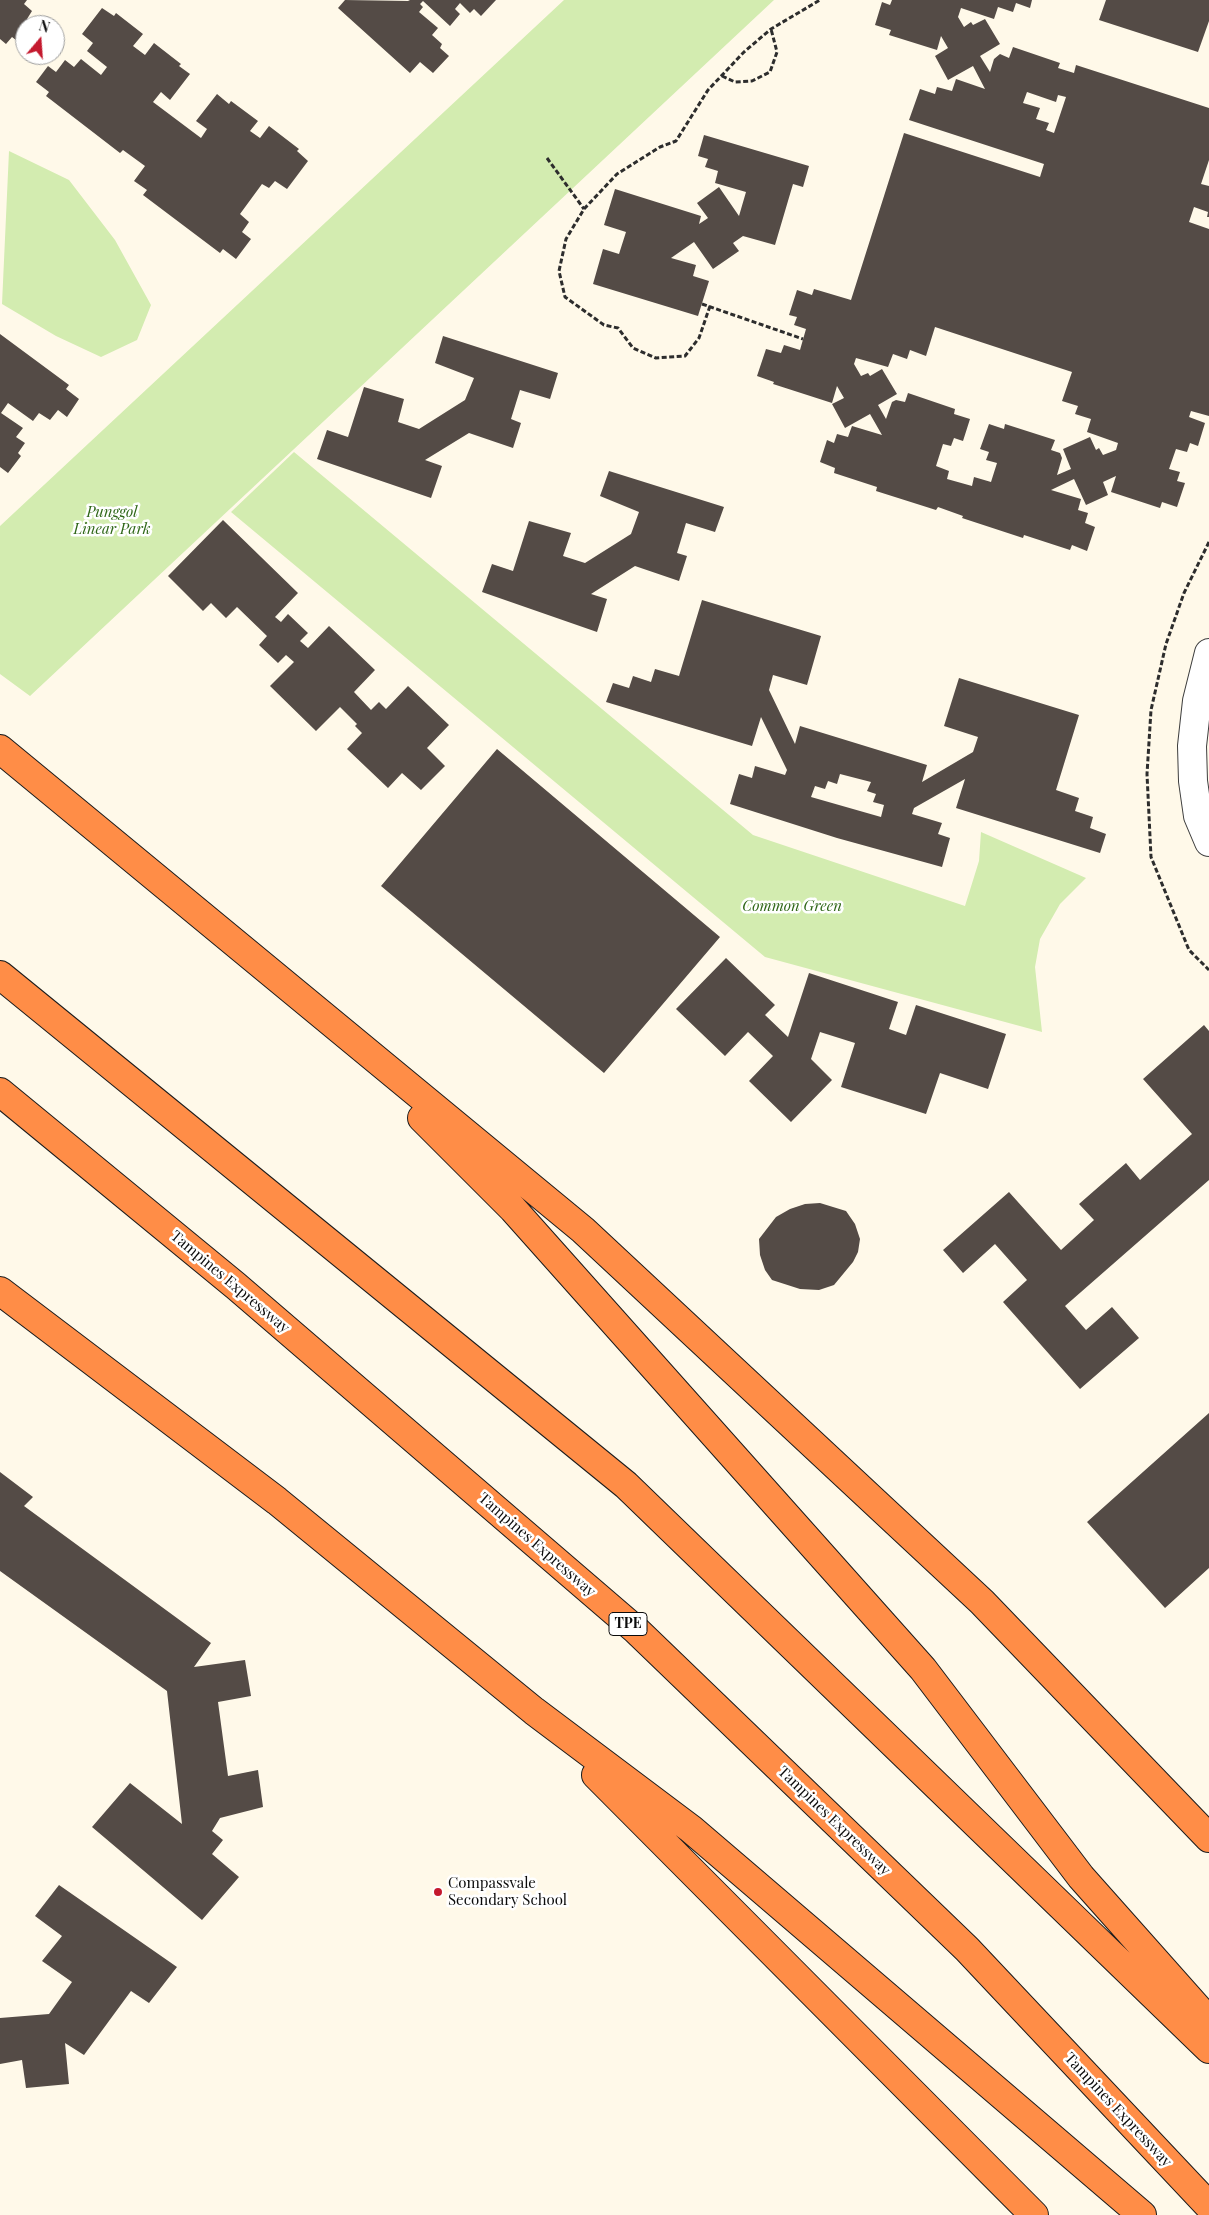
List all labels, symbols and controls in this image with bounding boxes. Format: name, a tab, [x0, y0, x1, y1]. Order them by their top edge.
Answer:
north arrow	[15, 15, 65, 65]
text: N	[37, 16, 52, 37]
park label: Punggol Linear Park	[73, 503, 151, 538]
park label: Common Green	[742, 897, 842, 915]
street label: Tampines Expressway	[167, 1227, 293, 1337]
street label: Tampines Expressway	[475, 1489, 599, 1601]
road number: TPE	[609, 1612, 647, 1636]
street label: Tampines Expressway	[774, 1763, 894, 1879]
place label: Compassvale Secondary School	[448, 1874, 567, 1909]
marker: Compassvale Secondary School	[432, 1886, 444, 1898]
street label: Tampines Expressway	[1060, 2049, 1176, 2171]

